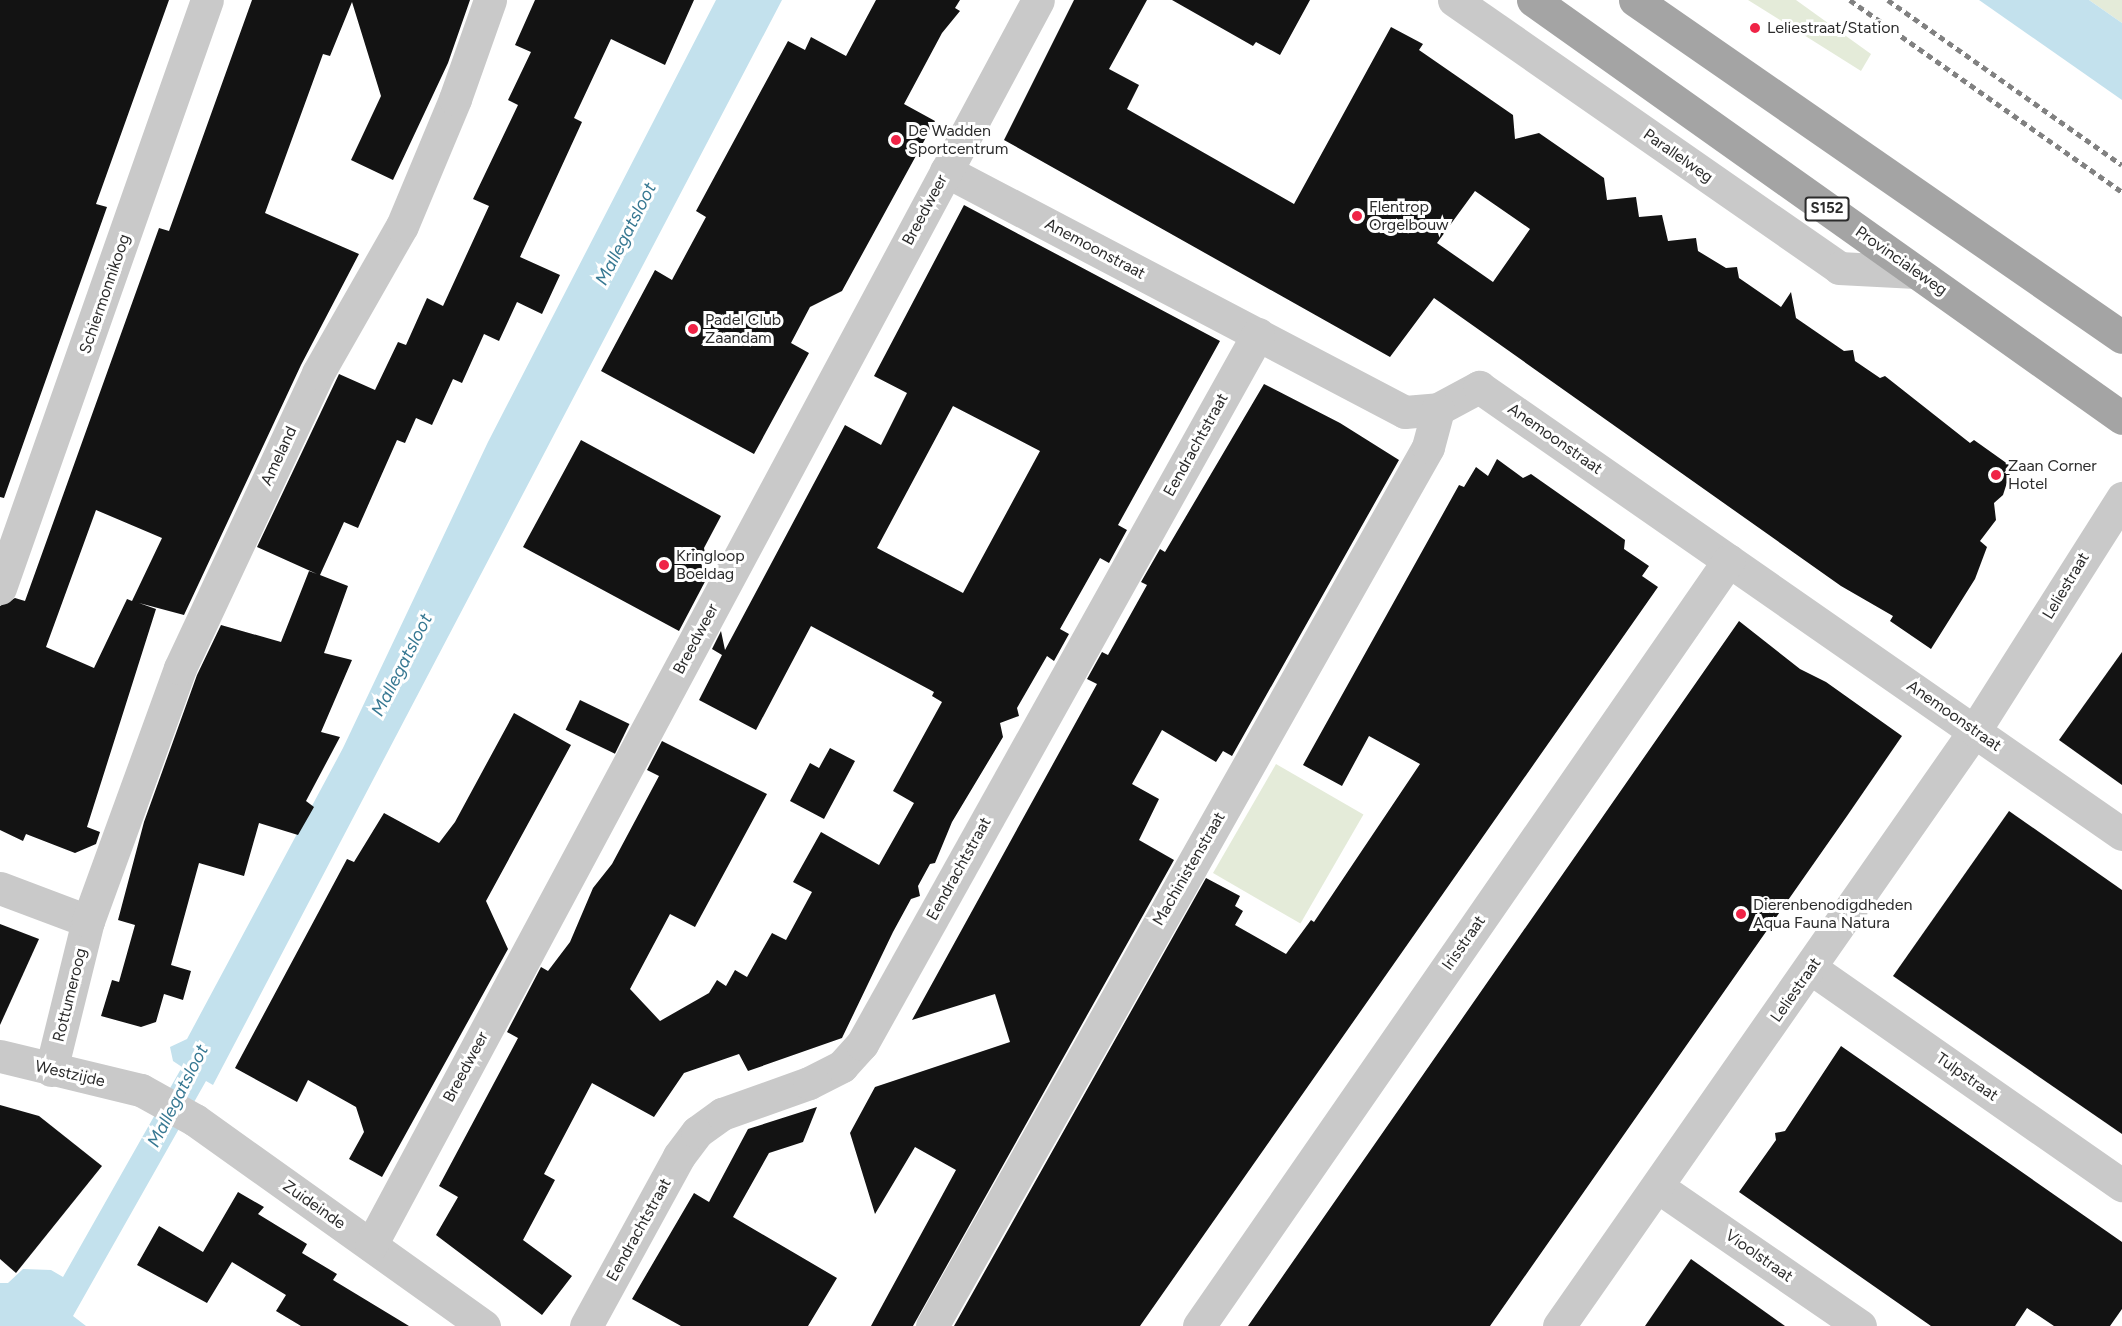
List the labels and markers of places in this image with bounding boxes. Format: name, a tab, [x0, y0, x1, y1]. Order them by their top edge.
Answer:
place label: Leliestraat/Station	[1767, 18, 1899, 38]
marker: Leliestraat/Station	[1748, 21, 1762, 35]
place label: De Wadden Sportcentrum	[908, 121, 1008, 159]
marker: De Wadden Sportcentrum	[889, 133, 903, 147]
place label: Flentrop Orgelbouw	[1369, 197, 1449, 235]
marker: Flentrop Orgelbouw	[1350, 209, 1364, 223]
place label: Padel Club Zaandam	[705, 310, 781, 348]
marker: Padel Club Zaandam	[686, 322, 700, 336]
place label: Zaan Corner Hotel	[2008, 456, 2097, 494]
marker: Zaan Corner Hotel	[1989, 468, 2003, 482]
place label: Kringloop Boeldag	[676, 546, 745, 584]
marker: Kringloop Boeldag	[657, 558, 671, 572]
place label: Dierenbenodigdheden Aqua Fauna Natura	[1753, 895, 1912, 933]
marker: Dierenbenodigdheden Aqua Fauna Natura	[1734, 907, 1748, 921]

